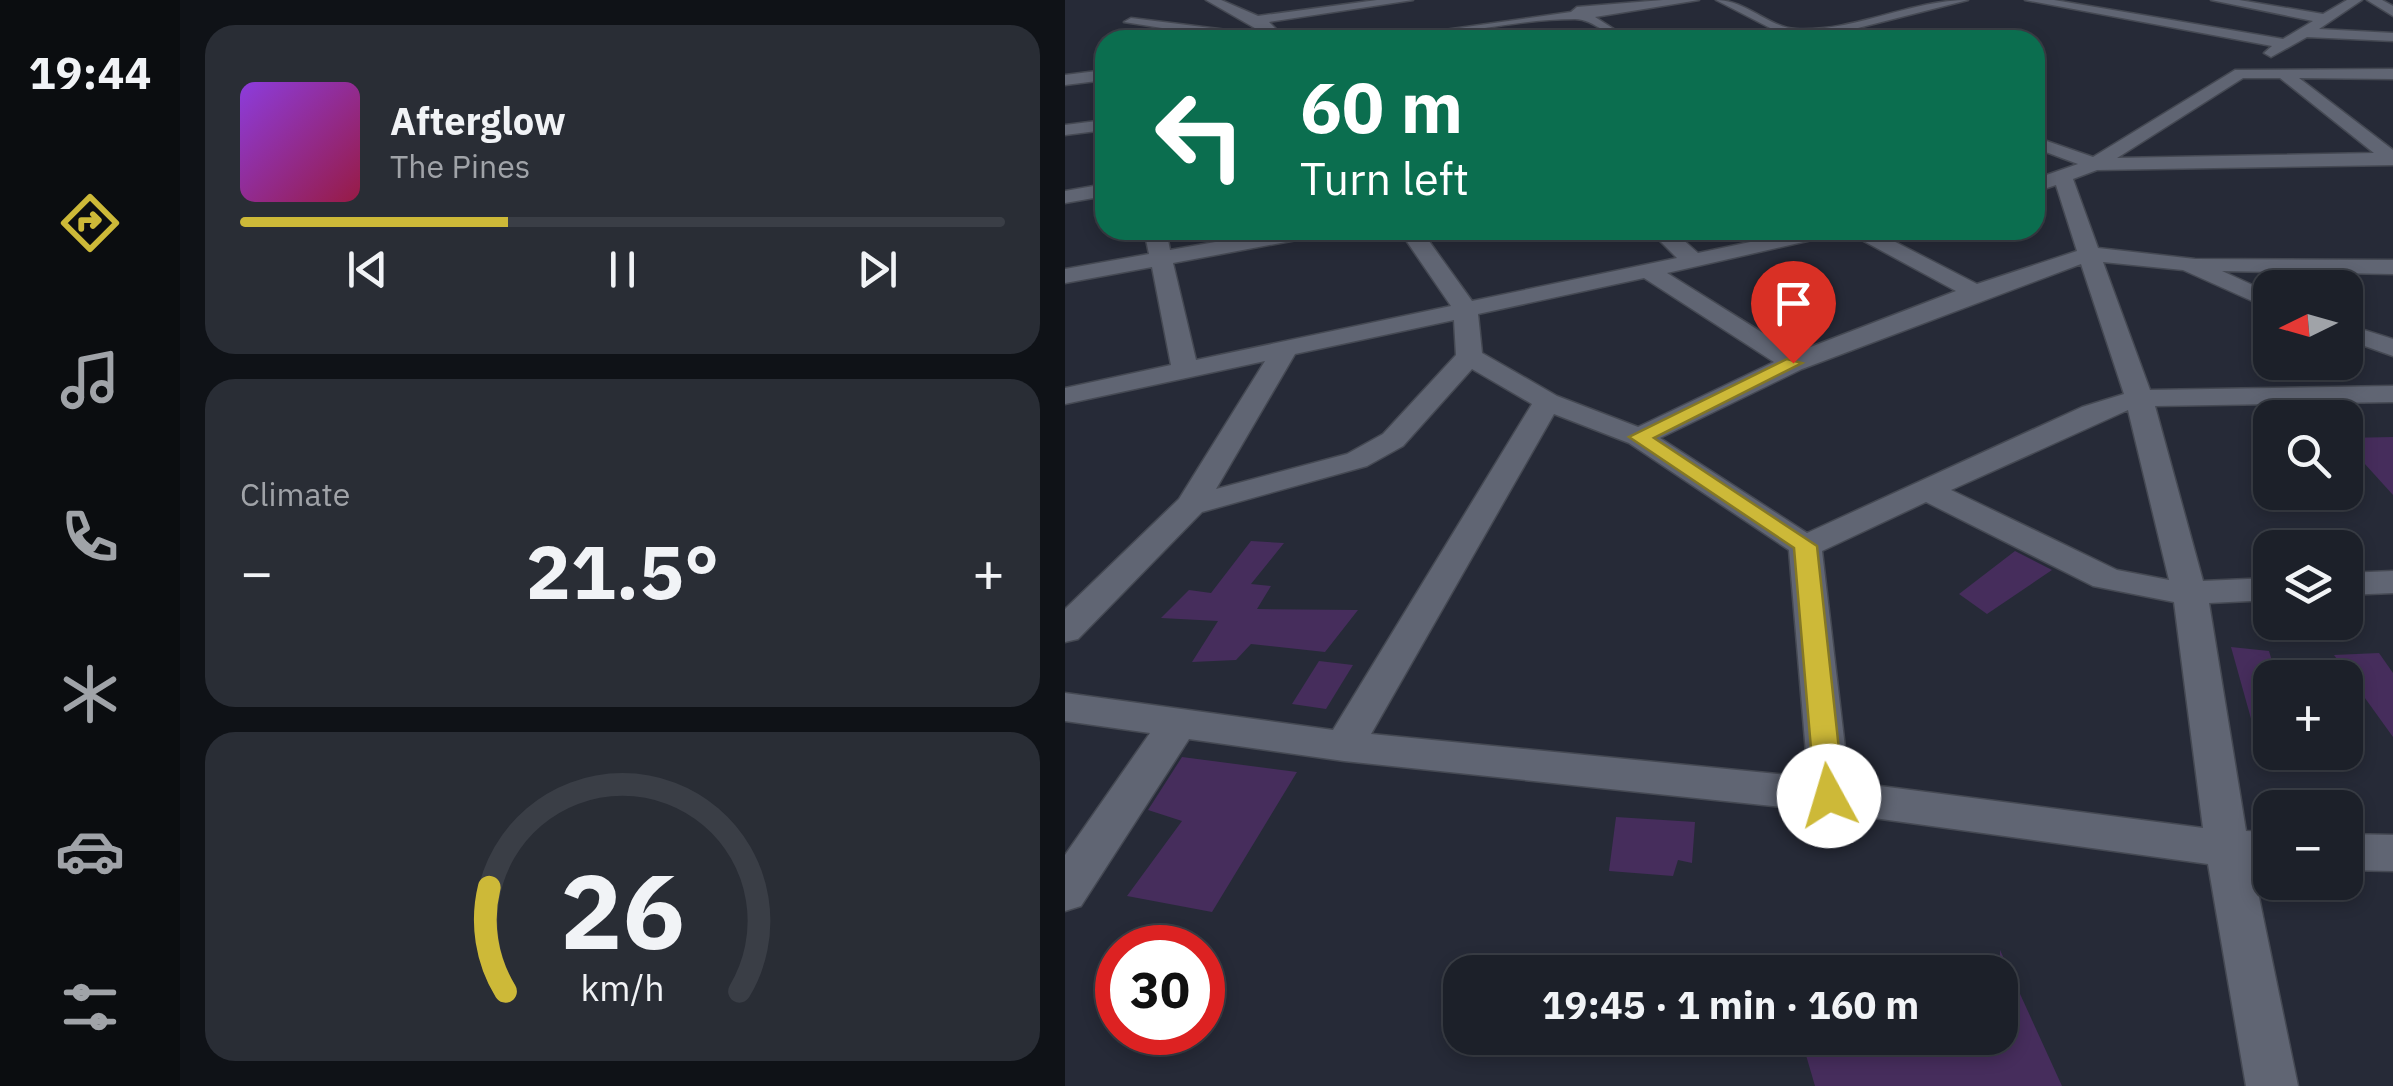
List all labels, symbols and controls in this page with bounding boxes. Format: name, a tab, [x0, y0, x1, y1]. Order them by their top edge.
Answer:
text: 19:44	[29, 43, 151, 101]
text: 60 m	[1300, 61, 1463, 152]
icon: left	[1135, 70, 1265, 200]
text: Afterglow	[390, 96, 566, 145]
text: The Pines	[390, 145, 530, 187]
text: Turn left	[1300, 149, 1469, 207]
icon: directions	[55, 188, 125, 258]
icon: previous	[340, 242, 395, 297]
icon: pause	[595, 242, 650, 297]
icon: next	[850, 242, 905, 297]
pin	[1751, 261, 1836, 364]
north arrow	[2253, 270, 2363, 380]
map controls	[2253, 270, 2363, 900]
icon: arrive	[1766, 276, 1821, 331]
icon: music	[55, 345, 125, 415]
button: search	[2253, 400, 2363, 510]
text: Climate	[240, 473, 350, 515]
icon: phone	[55, 502, 125, 572]
text: 21.5°	[526, 522, 719, 620]
button: layers	[2253, 530, 2363, 640]
text: −	[240, 536, 273, 607]
text: +	[972, 536, 1005, 607]
icon: climate	[55, 659, 125, 729]
button: +	[2253, 660, 2363, 770]
position arrow	[1777, 744, 1881, 848]
button: −	[2253, 790, 2363, 900]
icon: car	[55, 816, 125, 886]
text: 26	[560, 842, 685, 978]
speed limit sign: 30	[1095, 925, 1225, 1055]
text: km/h	[580, 964, 665, 1011]
icon: filters	[55, 972, 125, 1042]
text: 19:45 · 1 min · 160 m	[1542, 980, 1919, 1029]

